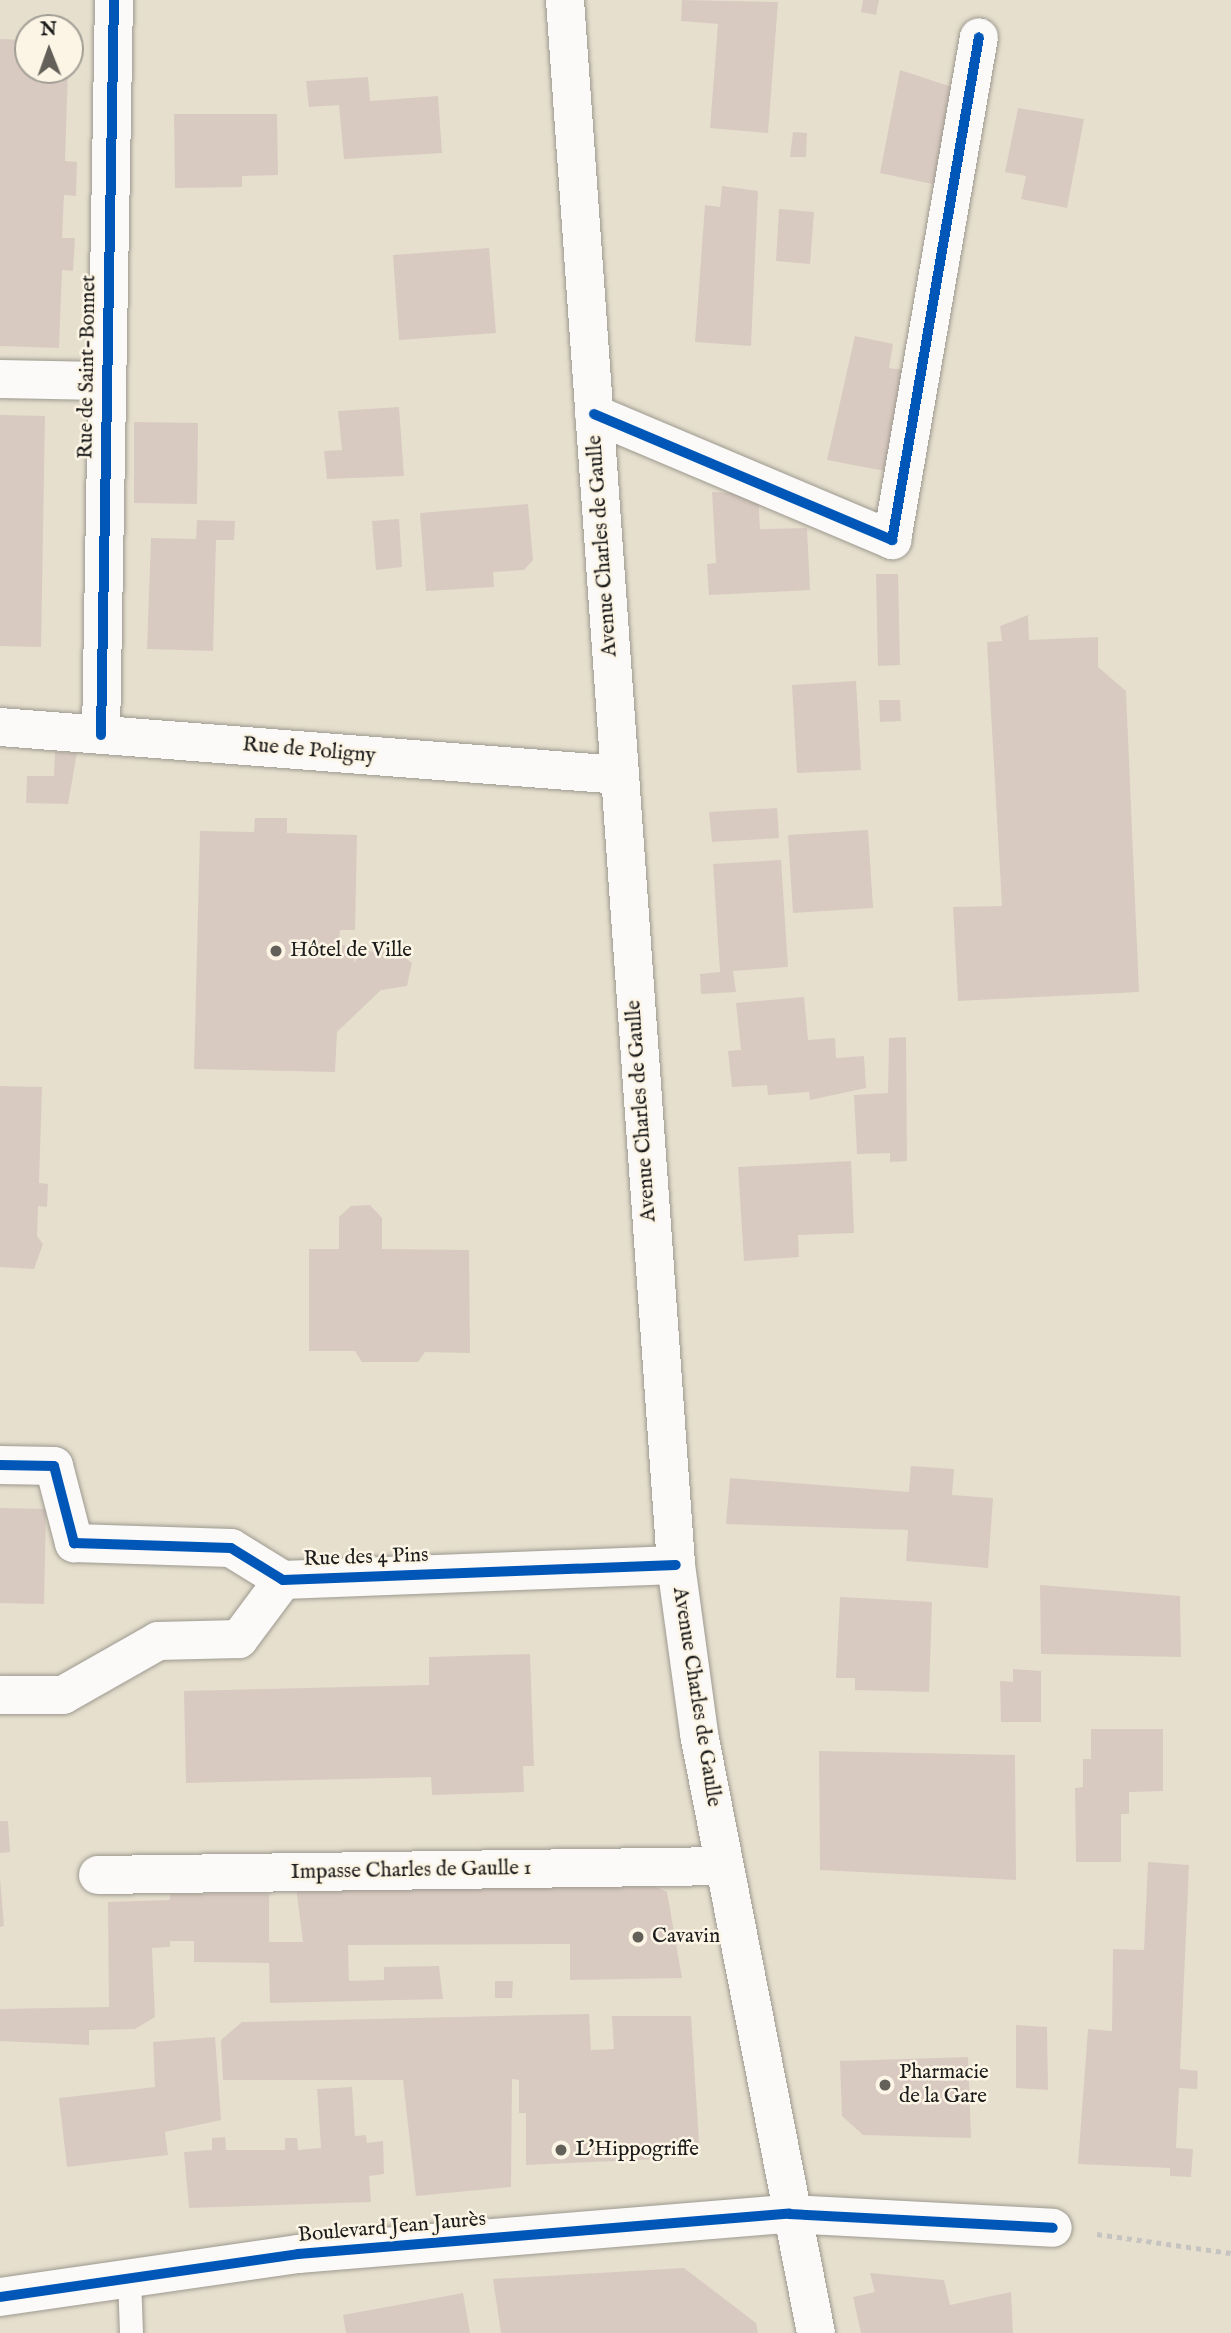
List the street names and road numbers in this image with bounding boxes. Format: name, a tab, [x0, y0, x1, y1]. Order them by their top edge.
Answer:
street label: Rue de Saint-Bonnet	[74, 275, 102, 459]
street label: Avenue Charles de Gaulle	[583, 434, 623, 658]
street label: Rue de Poligny	[241, 733, 377, 769]
street label: Avenue Charles de Gaulle	[622, 999, 662, 1223]
street label: Rue des 4 Pins	[303, 1543, 429, 1573]
street label: Avenue Charles de Gaulle	[666, 1585, 726, 1809]
street label: Impasse Charles de Gaulle 1	[291, 1856, 531, 1886]
street label: Boulevard Jean Jaurès	[297, 2207, 487, 2249]

